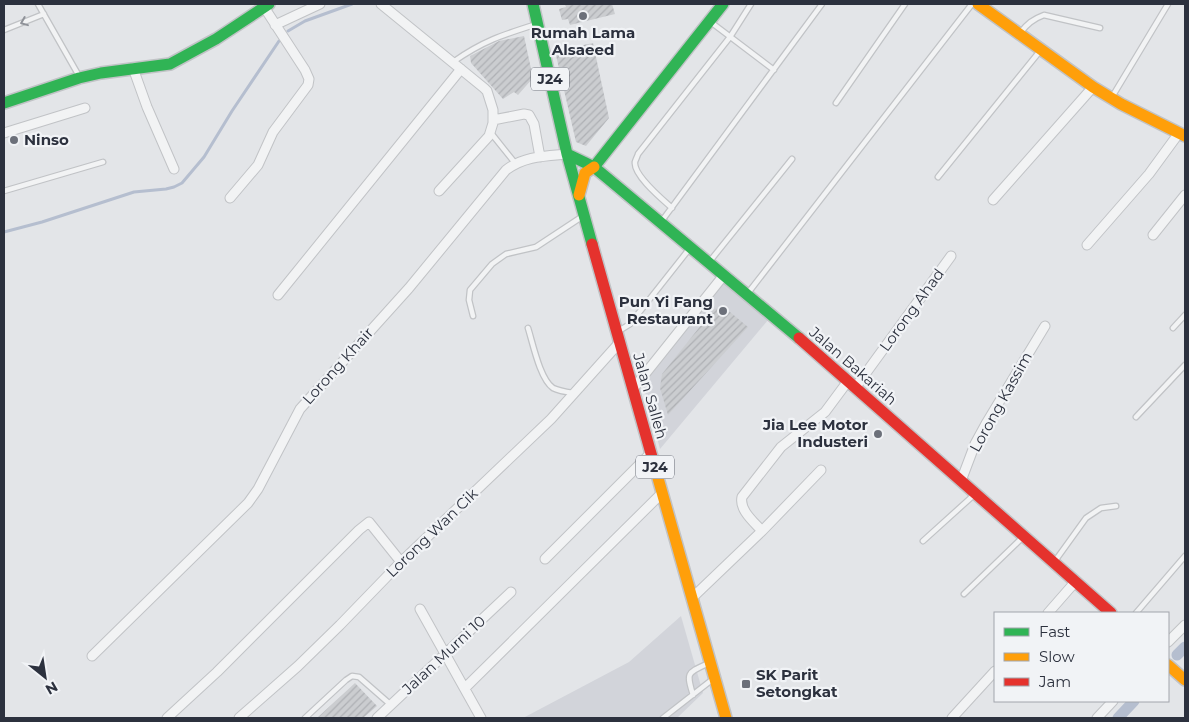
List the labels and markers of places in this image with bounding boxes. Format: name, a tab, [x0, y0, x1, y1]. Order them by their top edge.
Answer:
marker: Rumah Lama Alsaeed	[577, 10, 589, 22]
place label: Rumah Lama Alsaeed	[531, 23, 635, 59]
place label: Ninso	[24, 130, 69, 149]
marker: Ninso	[8, 134, 20, 146]
place label: Pun Yi Fang Restaurant	[619, 292, 713, 328]
marker: Pun Yi Fang Restaurant	[717, 305, 729, 317]
place label: Jia Lee Motor Industeri	[762, 415, 869, 451]
marker: Jia Lee Motor Industeri	[872, 428, 884, 440]
place label: SK Parit Setongkat	[756, 665, 838, 701]
marker: SK Parit Setongkat	[740, 678, 752, 690]

